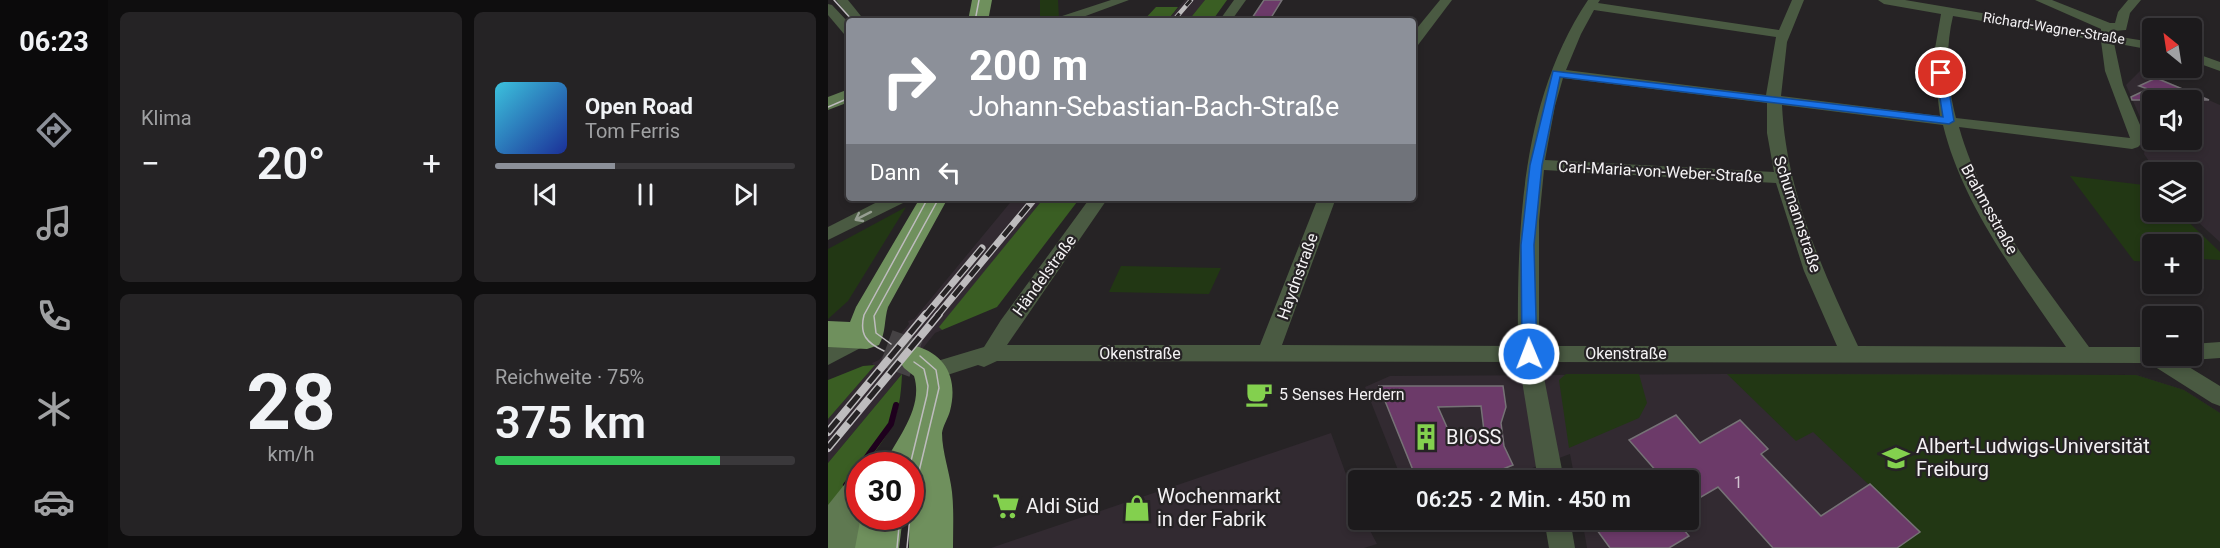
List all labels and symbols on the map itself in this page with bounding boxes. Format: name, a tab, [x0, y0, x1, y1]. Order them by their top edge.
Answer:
street label: Richard-Wagner-Straße	[1982, 9, 2126, 47]
north arrow	[2142, 18, 2202, 78]
pin	[1915, 47, 1966, 98]
street label: Schumannstraße	[1770, 154, 1825, 275]
street label: Carl-Maria-von-Weber-Straße	[1557, 157, 1762, 186]
street label: Brahmsstraße	[1957, 161, 2022, 258]
one-way arrow	[855, 211, 873, 222]
street label: Haydnstraße	[1273, 230, 1322, 322]
street label: Händelstraße	[1009, 231, 1080, 320]
position arrow	[1497, 322, 1561, 386]
street label: Okenstraße	[1099, 344, 1181, 363]
street label: Okenstraße	[1585, 344, 1667, 363]
cafe icon: 5 Senses Herdern	[1244, 379, 1274, 409]
place label: 5 Senses Herdern	[1279, 385, 1405, 404]
building icon: BIOSS	[1411, 422, 1441, 452]
place label: BIOSS	[1446, 425, 1502, 449]
place label: Albert-Ludwigs-Universität Freiburg	[1916, 434, 2150, 481]
school or university icon: Albert-Ludwigs-Universität Freiburg	[1881, 443, 1911, 473]
speed limit sign: 30	[846, 452, 924, 530]
house number: 1	[1734, 473, 1743, 492]
place label: Wochenmarkt in der Fabrik	[1157, 484, 1281, 531]
supermarket icon: Aldi Süd	[991, 491, 1021, 521]
shop icon: Wochenmarkt in der Fabrik	[1122, 493, 1152, 523]
place label: Aldi Süd	[1026, 494, 1099, 518]

